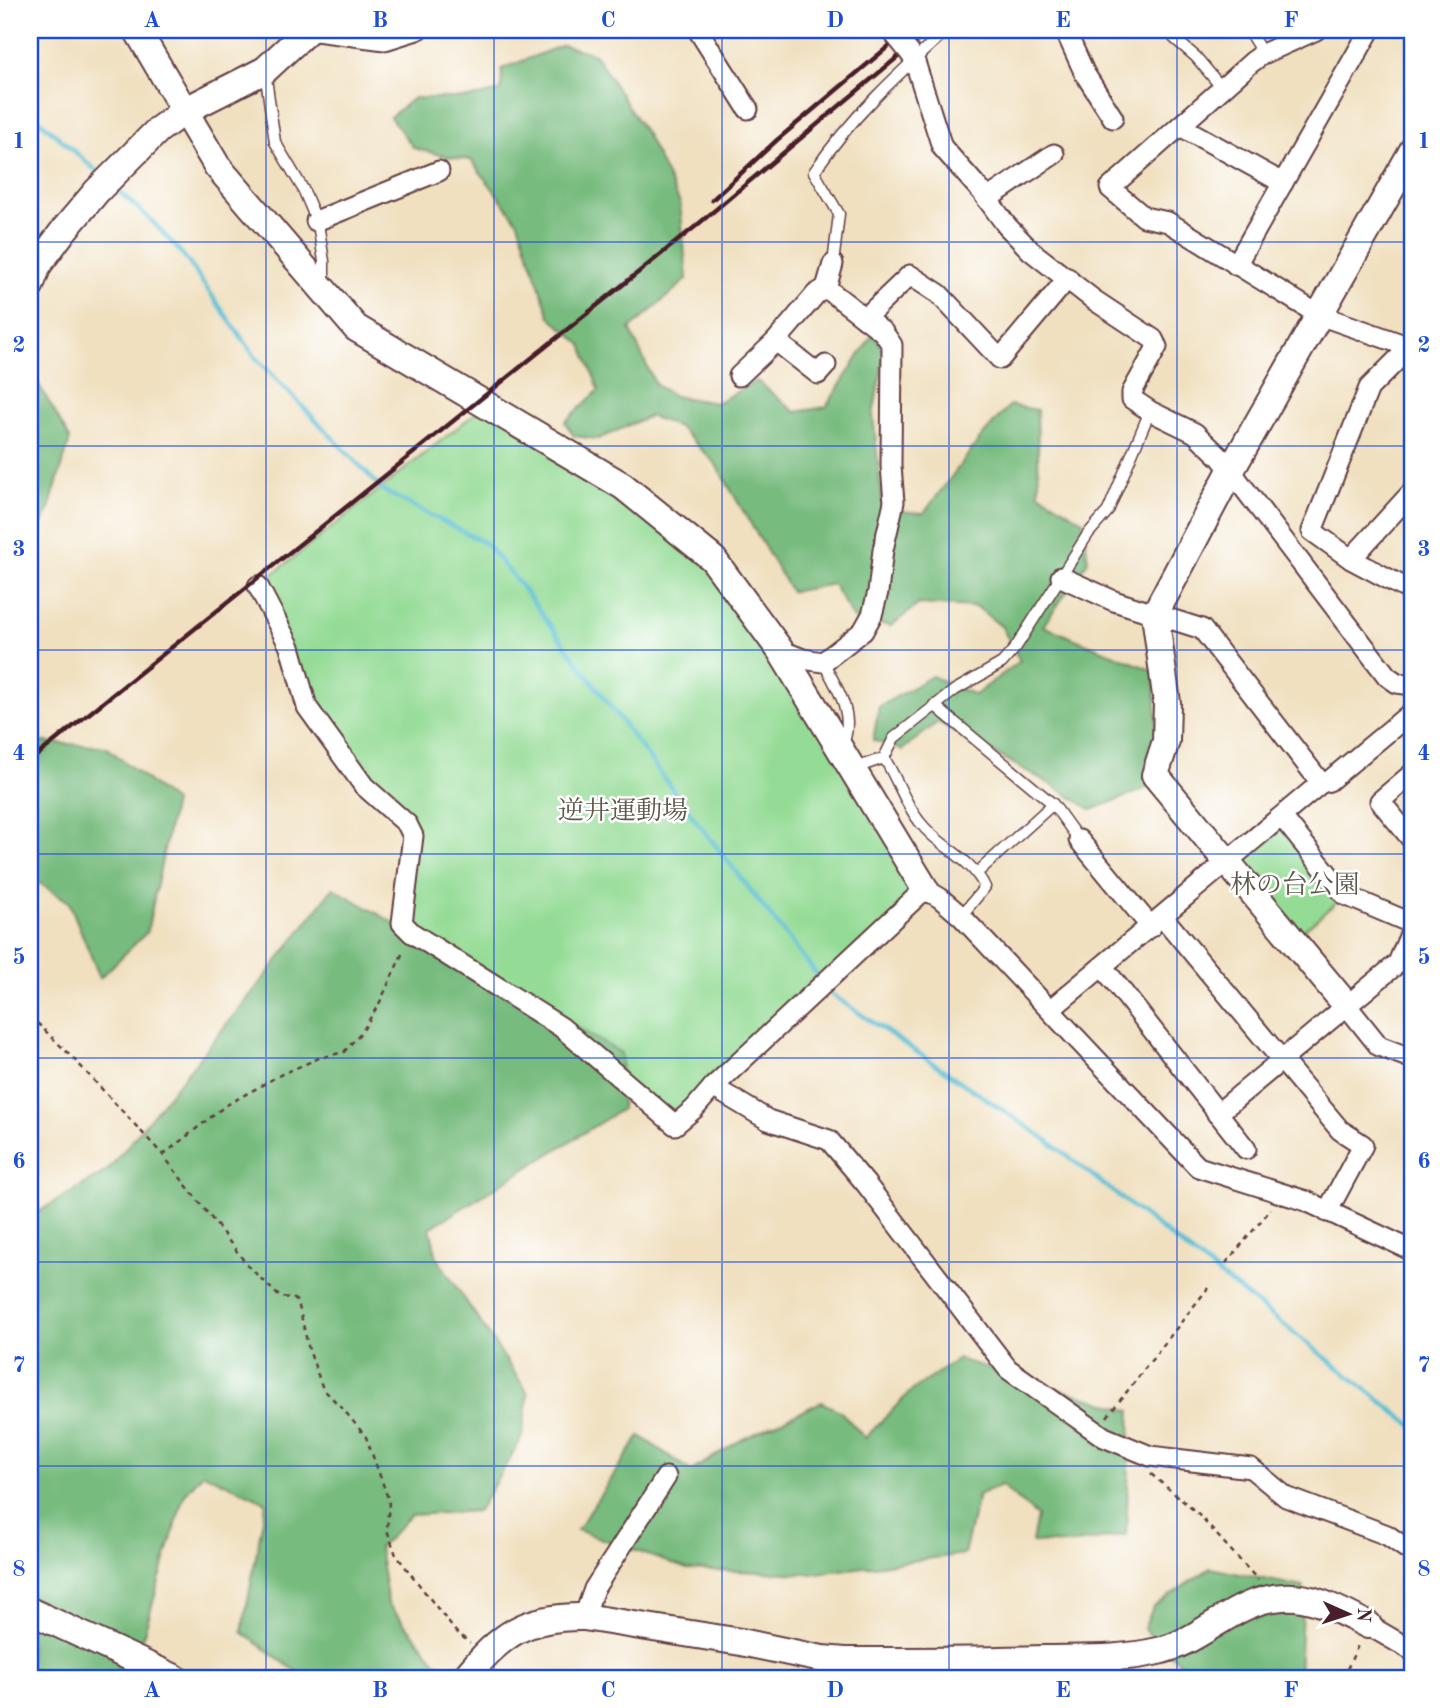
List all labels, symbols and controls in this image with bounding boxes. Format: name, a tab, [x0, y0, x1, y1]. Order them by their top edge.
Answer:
text: A	[143, 9, 161, 32]
text: B	[372, 9, 388, 32]
text: C	[600, 9, 616, 32]
text: D	[826, 9, 844, 32]
text: E	[1055, 9, 1071, 32]
text: F	[1283, 9, 1299, 32]
text: 1	[12, 130, 26, 153]
text: 1	[1417, 130, 1431, 153]
text: 2	[12, 334, 26, 357]
text: 2	[1417, 334, 1431, 357]
text: 3	[12, 538, 26, 561]
text: 3	[1417, 538, 1431, 561]
text: 4	[12, 742, 26, 765]
text: 4	[1417, 742, 1431, 765]
park label: 逆井運動場	[558, 797, 688, 825]
park label: 林の台公園	[1230, 870, 1360, 899]
text: 5	[12, 946, 26, 969]
text: 5	[1417, 946, 1431, 969]
text: 6	[12, 1150, 26, 1173]
text: 6	[1417, 1150, 1431, 1173]
text: 7	[12, 1354, 26, 1377]
text: 7	[1417, 1354, 1431, 1377]
text: 8	[12, 1558, 26, 1581]
text: 8	[1417, 1558, 1431, 1581]
north arrow	[1314, 1578, 1384, 1648]
text: N	[1353, 1607, 1372, 1623]
text: A	[143, 1679, 161, 1702]
text: B	[372, 1679, 388, 1702]
text: C	[600, 1679, 616, 1702]
text: D	[826, 1679, 844, 1702]
text: E	[1055, 1679, 1071, 1702]
text: F	[1283, 1679, 1299, 1702]

